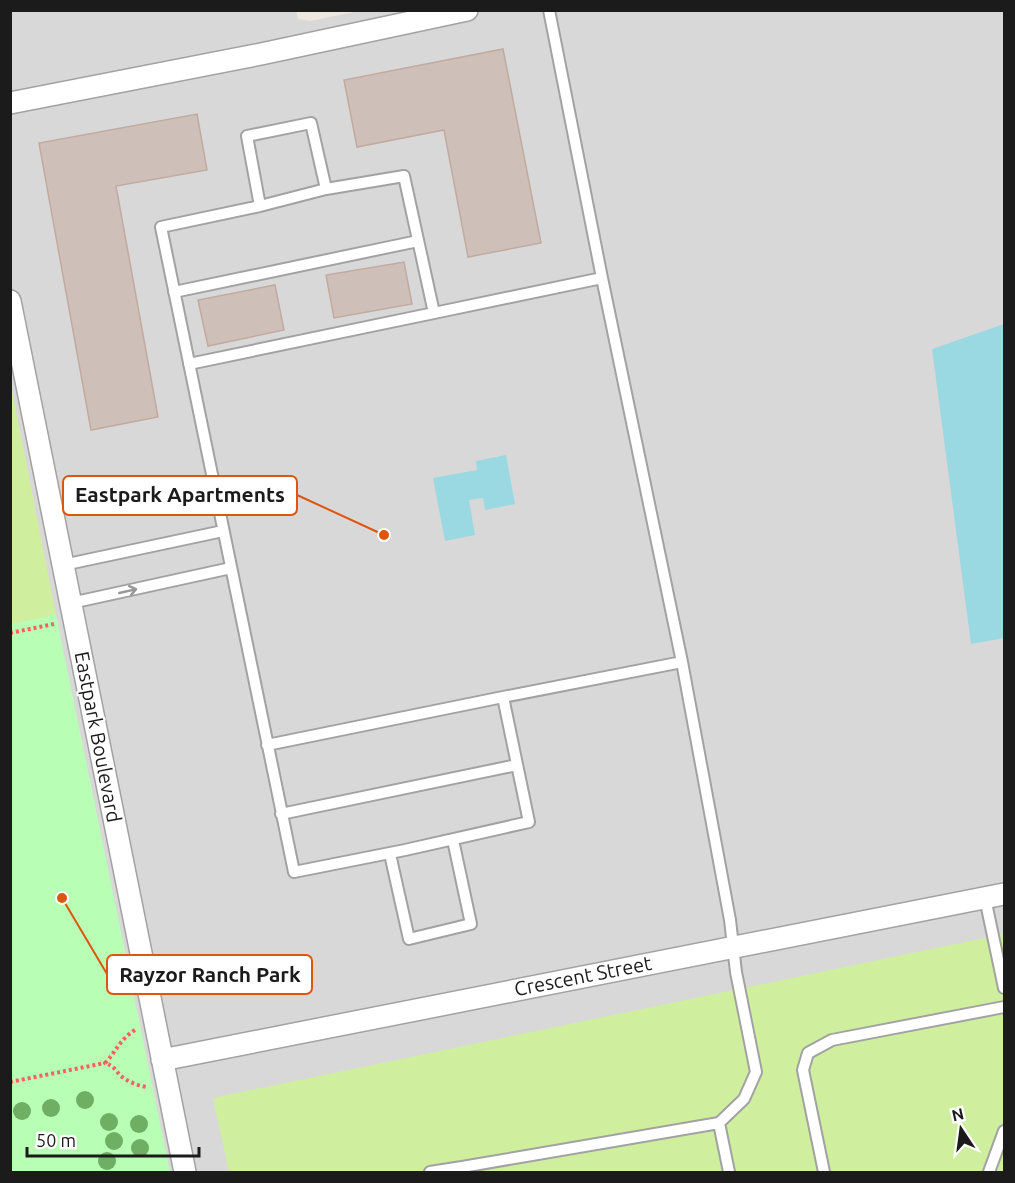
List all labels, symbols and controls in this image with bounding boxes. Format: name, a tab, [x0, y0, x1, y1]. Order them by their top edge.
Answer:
callout: Eastpark Apartments	[63, 476, 297, 515]
text: Eastpark Apartments	[75, 482, 285, 506]
one-way arrow	[118, 584, 137, 596]
street label: Eastpark Boulevard	[71, 649, 126, 824]
street label: Crescent Street	[512, 951, 654, 1000]
callout: Rayzor Ranch Park	[107, 955, 312, 994]
text: Rayzor Ranch Park	[119, 962, 301, 986]
north arrow	[931, 1099, 991, 1159]
text: N	[950, 1104, 965, 1124]
scale bar	[27, 1120, 200, 1158]
text: 50 m	[36, 1130, 76, 1150]

